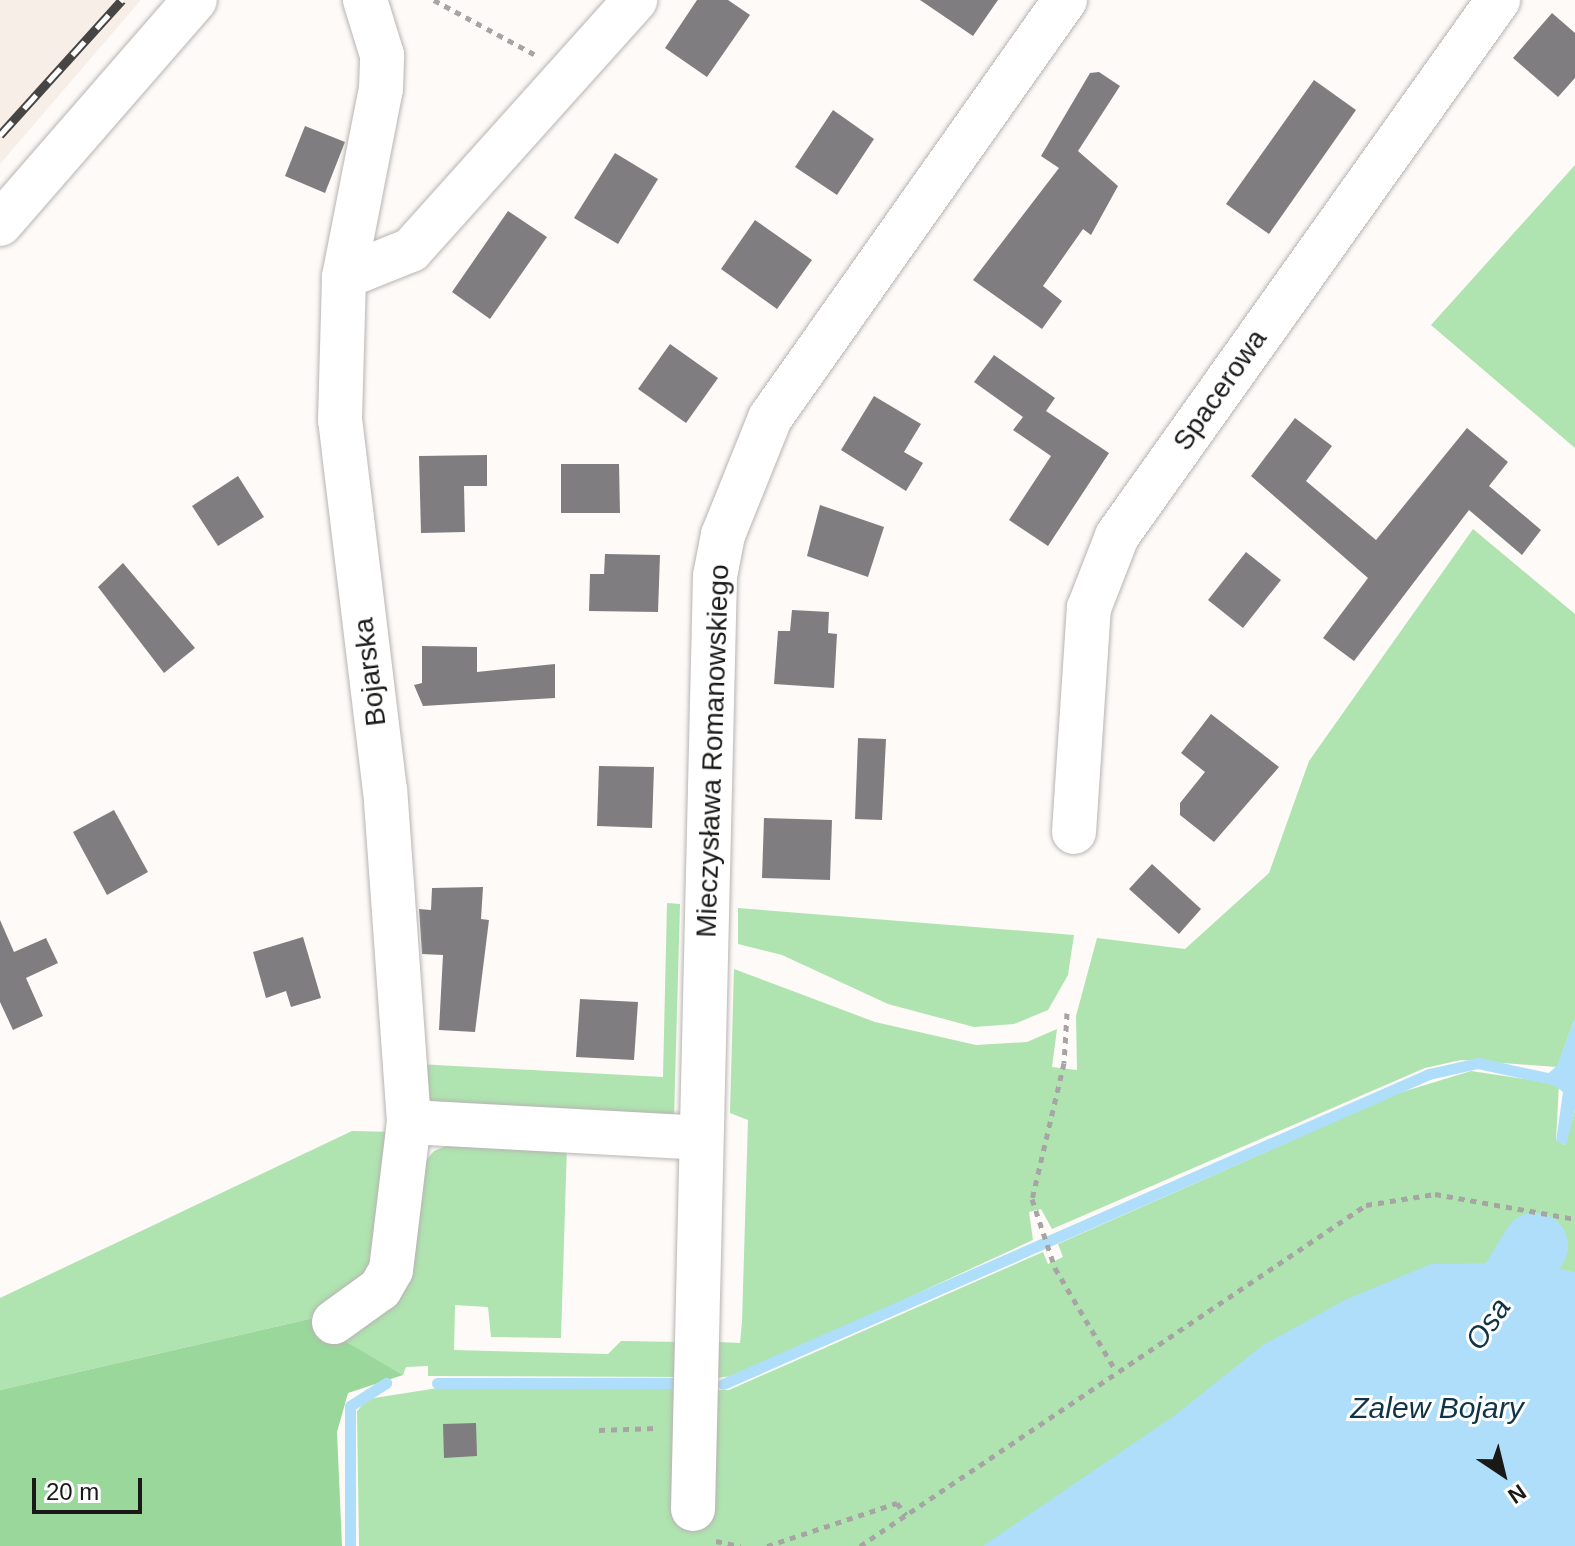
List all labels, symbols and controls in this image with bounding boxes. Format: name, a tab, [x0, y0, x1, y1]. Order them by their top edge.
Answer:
street label: Spacerowa	[1166, 323, 1274, 457]
street label: Mieczysława Romanowskiego	[690, 564, 736, 938]
street label: Bojarska	[347, 616, 393, 728]
water label: Osa	[1458, 1291, 1518, 1357]
water label: Zalew Bojary	[1350, 1390, 1524, 1426]
north arrow	[1463, 1434, 1543, 1514]
scale bar	[36, 1462, 146, 1512]
text: 20 m	[46, 1478, 99, 1505]
text: N	[1503, 1479, 1531, 1509]

